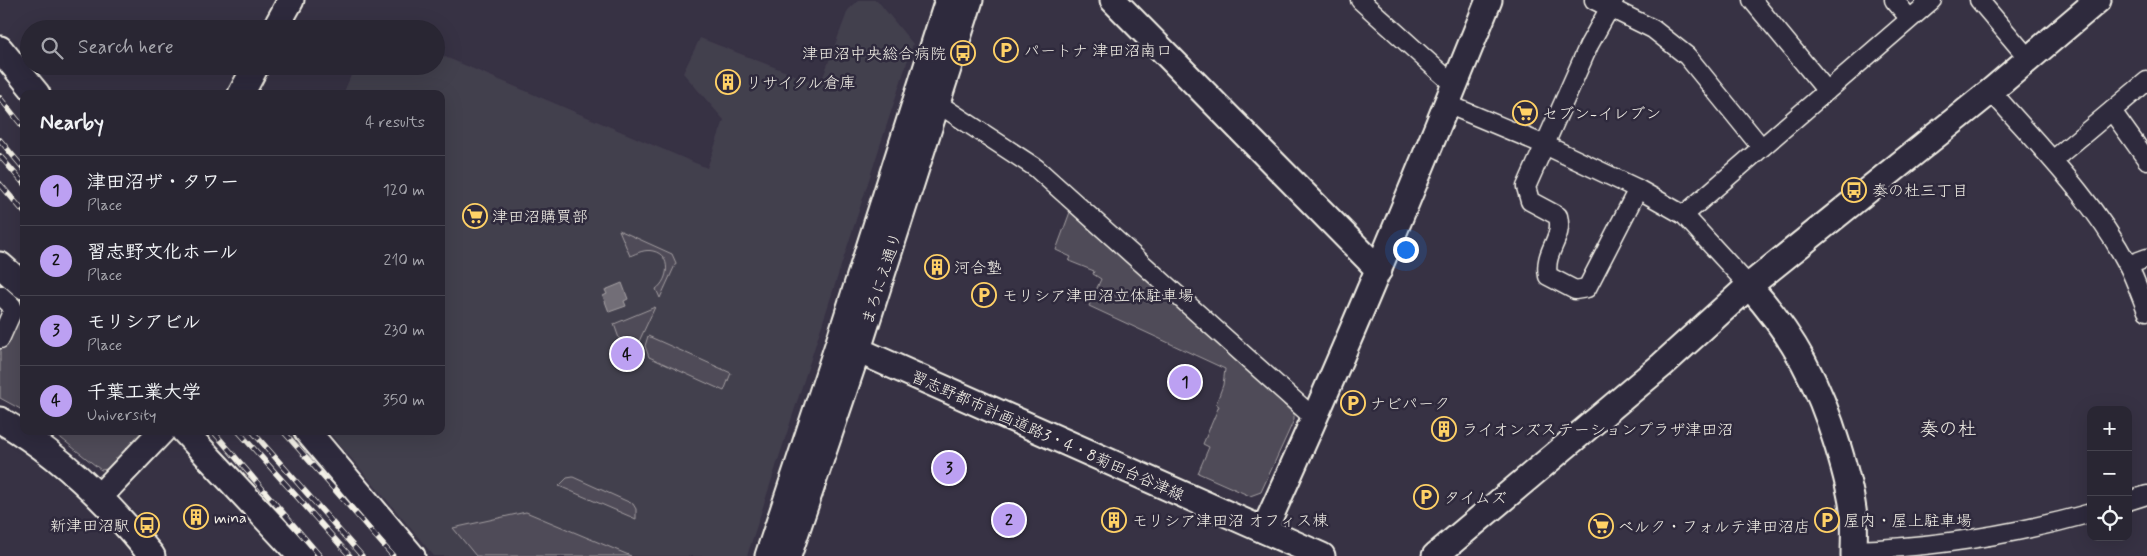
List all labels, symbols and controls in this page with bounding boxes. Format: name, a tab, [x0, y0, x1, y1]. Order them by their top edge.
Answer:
search box	[20, 20, 445, 75]
icon: search	[38, 34, 66, 62]
text: Search here	[78, 35, 174, 60]
parking icon: パートナ 津田沼南口	[993, 37, 1019, 63]
bus stop icon: 津田沼中央総合病院	[950, 40, 976, 66]
place label: パートナ 津田沼南口	[1024, 41, 1172, 62]
place label: 津田沼中央総合病院	[802, 44, 946, 65]
building icon: リサイクル倉庫	[715, 69, 741, 95]
place label: リサイクル倉庫	[746, 73, 855, 94]
supermarket icon: セブン-イレブン	[1512, 100, 1538, 126]
place label: セブン-イレブン	[1542, 104, 1661, 125]
text: Nearby	[40, 109, 104, 137]
text: 4 results	[365, 112, 425, 133]
text: 津田沼ザ・タワー	[87, 170, 239, 195]
bus stop icon: 奏の杜三丁目	[1841, 177, 1867, 203]
text: 1	[52, 180, 60, 201]
text: 120 m	[383, 180, 425, 201]
place label: 奏の杜三丁目	[1872, 181, 1968, 202]
text: Place	[87, 195, 122, 216]
supermarket icon: 津田沼購買部	[462, 203, 488, 229]
place label: 津田沼購買部	[492, 207, 588, 228]
street label: まろにえ通り	[858, 230, 907, 327]
your location	[1393, 237, 1419, 263]
text: 習志野文化ホール	[87, 240, 238, 265]
text: 2	[52, 250, 60, 271]
text: 210 m	[384, 250, 425, 271]
building icon: 河合塾	[924, 254, 950, 280]
place label: 河合塾	[954, 258, 1002, 279]
text: Place	[87, 265, 122, 286]
parking icon: モリシア津田沼立体駐車場	[971, 282, 997, 308]
place label: モリシア津田沼立体駐車場	[1002, 286, 1194, 307]
text: モリシアビル	[87, 310, 201, 335]
text: 3	[52, 320, 60, 341]
text: 230 m	[384, 320, 425, 341]
text: Place	[87, 335, 122, 356]
pin: 4	[611, 335, 643, 373]
pin: 1	[1169, 363, 1201, 401]
street label: 習志野都市計画道路3・4・8菊田台谷津線	[908, 366, 1188, 504]
text: 千葉工業大学	[87, 380, 201, 405]
text: 4	[51, 390, 61, 411]
text: 350 m	[383, 390, 425, 411]
parking icon: ナビパーク	[1340, 390, 1366, 416]
place label: ナビパーク	[1370, 394, 1450, 415]
text: University	[87, 405, 157, 426]
map controls	[2087, 406, 2132, 541]
button: +	[2087, 406, 2132, 451]
building icon: ライオンズステーションプラザ津田沼	[1431, 416, 1457, 442]
district label: 奏の杜	[1919, 417, 1977, 442]
place label: ライオンズステーションプラザ津田沼	[1462, 420, 1733, 441]
pin: 3	[933, 449, 965, 487]
button: −	[2087, 451, 2132, 496]
parking icon: タイムズ	[1413, 484, 1439, 510]
place label: タイムズ	[1444, 488, 1507, 509]
button: locate	[2087, 496, 2132, 541]
pin: 2	[993, 501, 1025, 539]
building icon: mina	[183, 504, 209, 530]
building icon: モリシア津田沼 オフィス棟	[1101, 507, 1127, 533]
parking icon: 屋内・屋上駐車場	[1814, 507, 1840, 533]
place label: mina	[214, 508, 247, 529]
place label: モリシア津田沼 オフィス棟	[1132, 511, 1328, 532]
place label: 屋内・屋上駐車場	[1844, 511, 1972, 532]
bus stop icon: 新津田沼駅	[134, 512, 160, 538]
supermarket icon: ベルク・フォルテ津田沼店	[1588, 513, 1614, 539]
place label: 新津田沼駅	[50, 516, 130, 537]
place label: ベルク・フォルテ津田沼店	[1618, 517, 1810, 538]

